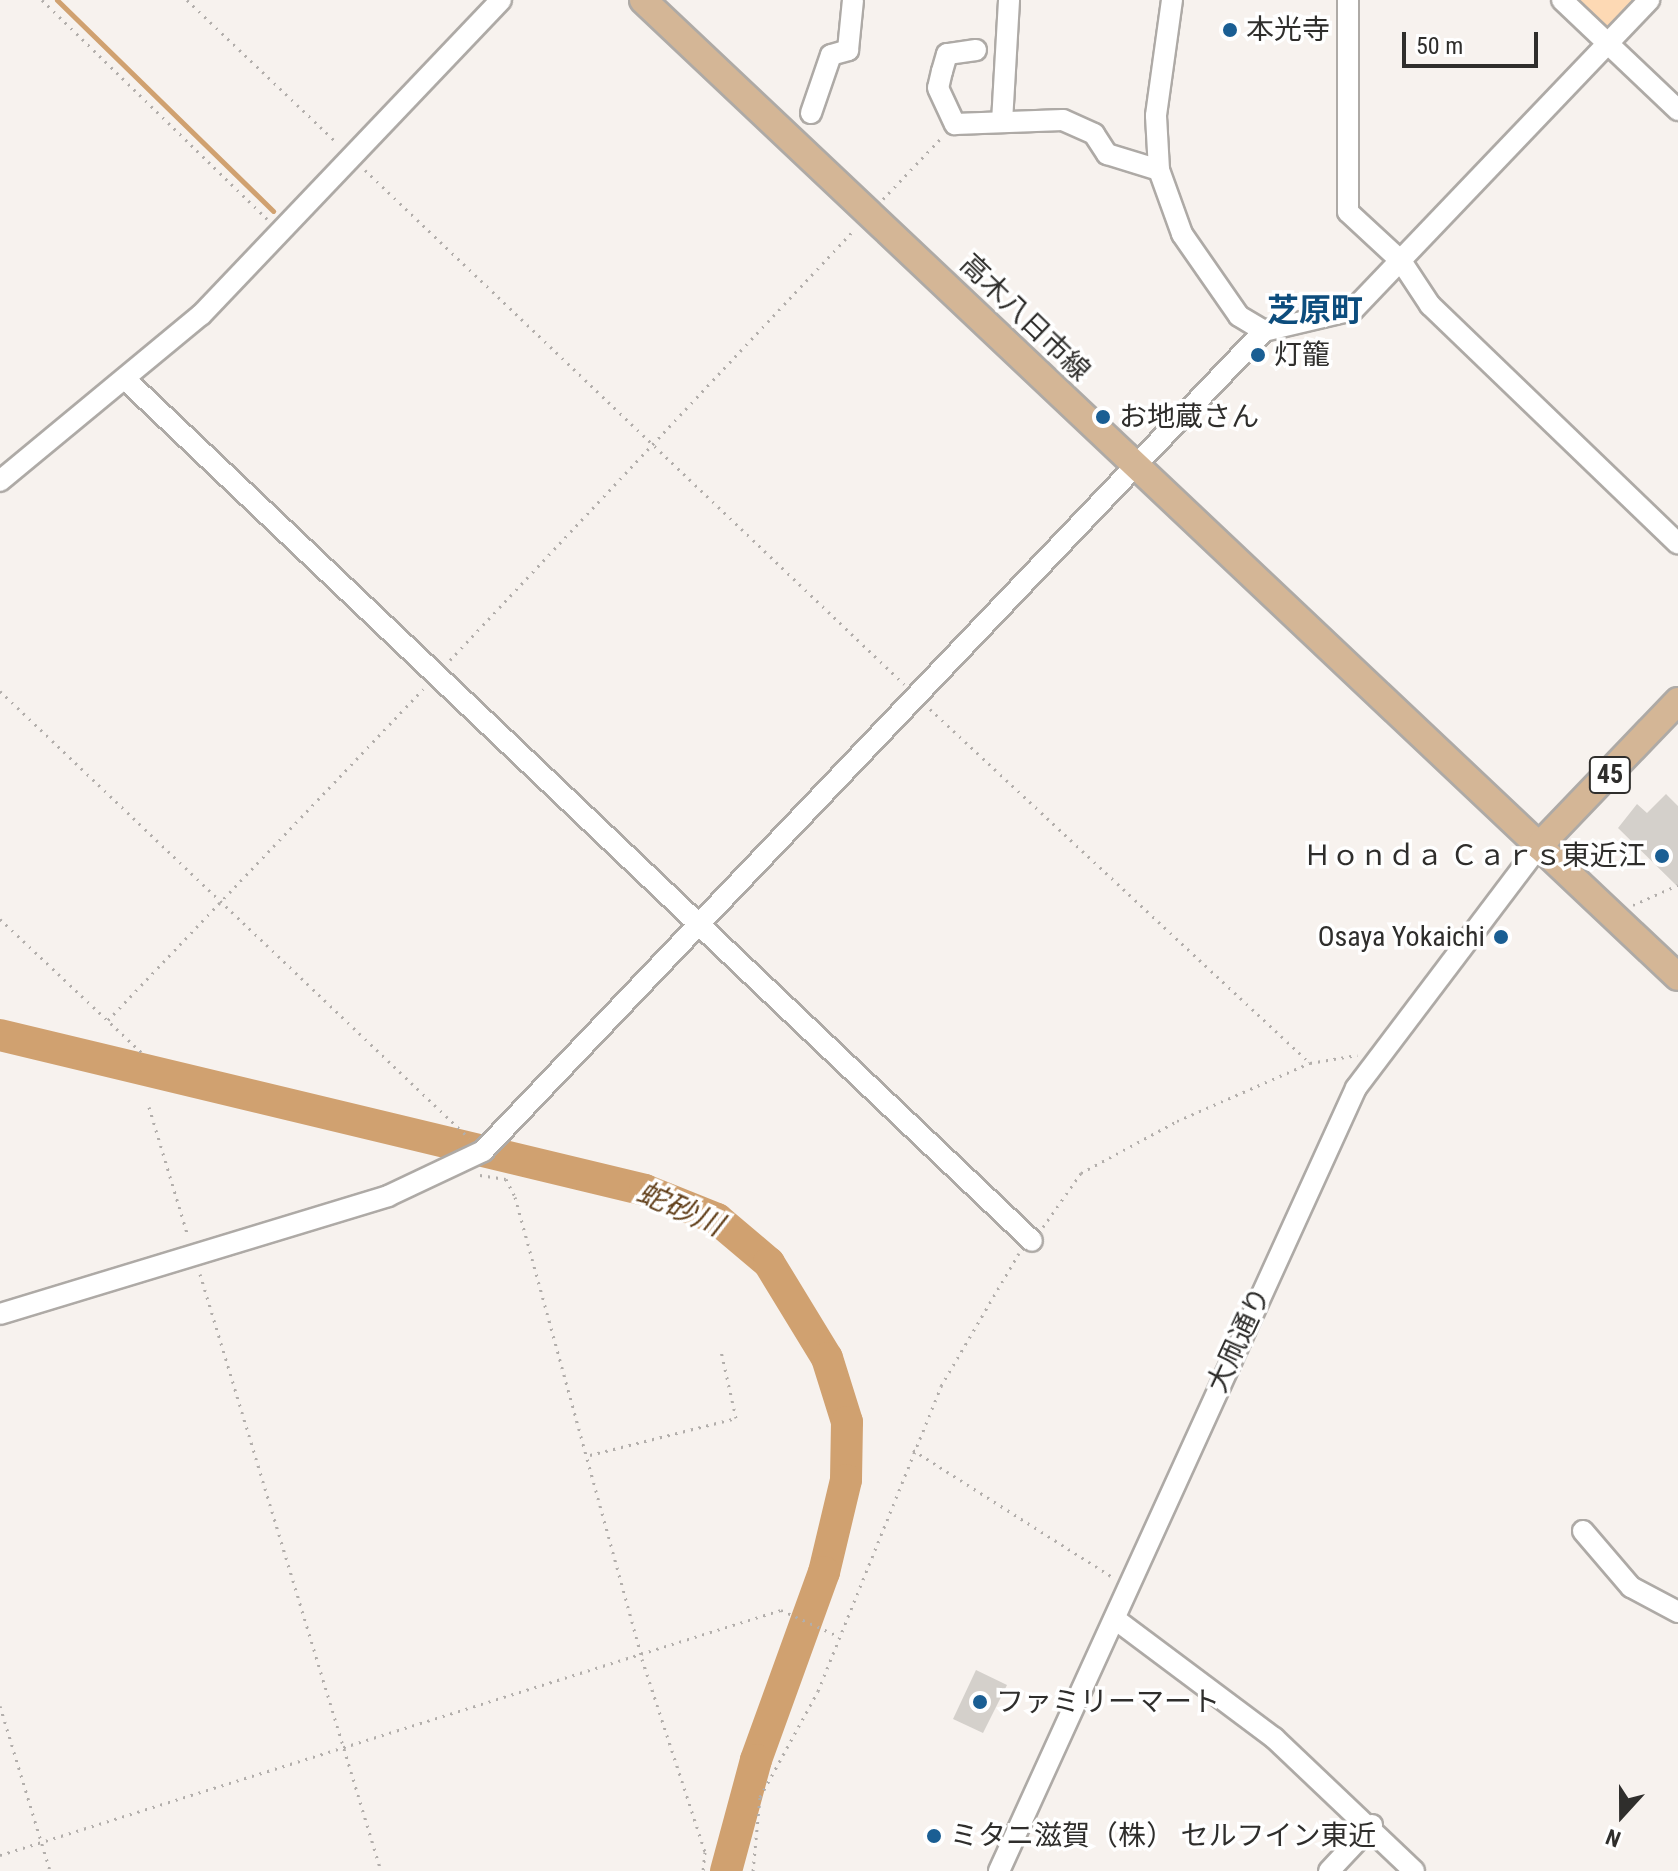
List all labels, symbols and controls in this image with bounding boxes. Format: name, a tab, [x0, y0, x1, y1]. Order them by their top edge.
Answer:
place label: 本光寺	[1246, 13, 1330, 47]
scale bar	[1406, 16, 1542, 66]
marker: 本光寺	[1221, 21, 1239, 39]
text: 50 m	[1416, 32, 1463, 60]
street label: 高木八日市線	[953, 248, 1097, 388]
district label: 芝原町	[1267, 291, 1363, 329]
place label: 灯籠	[1274, 338, 1330, 372]
marker: 灯籠	[1249, 346, 1267, 364]
place label: お地蔵さん	[1119, 400, 1259, 434]
marker: お地蔵さん	[1094, 408, 1112, 426]
road number: 45	[1588, 753, 1632, 797]
place label: Ｈｏｎｄａ Ｃａｒｓ東近江	[1304, 839, 1646, 873]
marker: Ｈｏｎｄａ Ｃａｒｓ東近江	[1653, 847, 1671, 865]
place label: Osaya Yokaichi	[1318, 920, 1485, 954]
marker: Osaya Yokaichi	[1492, 928, 1510, 946]
water label: 蛇砂川	[632, 1174, 728, 1244]
street label: 大凧通り	[1200, 1282, 1278, 1398]
place label: ファミリーマート	[996, 1685, 1220, 1719]
marker: ファミリーマート	[971, 1693, 989, 1711]
north arrow	[1582, 1775, 1662, 1855]
place label: ミタニ滋賀（株） セルフイン東近	[950, 1819, 1376, 1853]
text: N	[1602, 1824, 1624, 1852]
marker: ミタニ滋賀（株） セルフイン東近	[925, 1827, 943, 1845]

